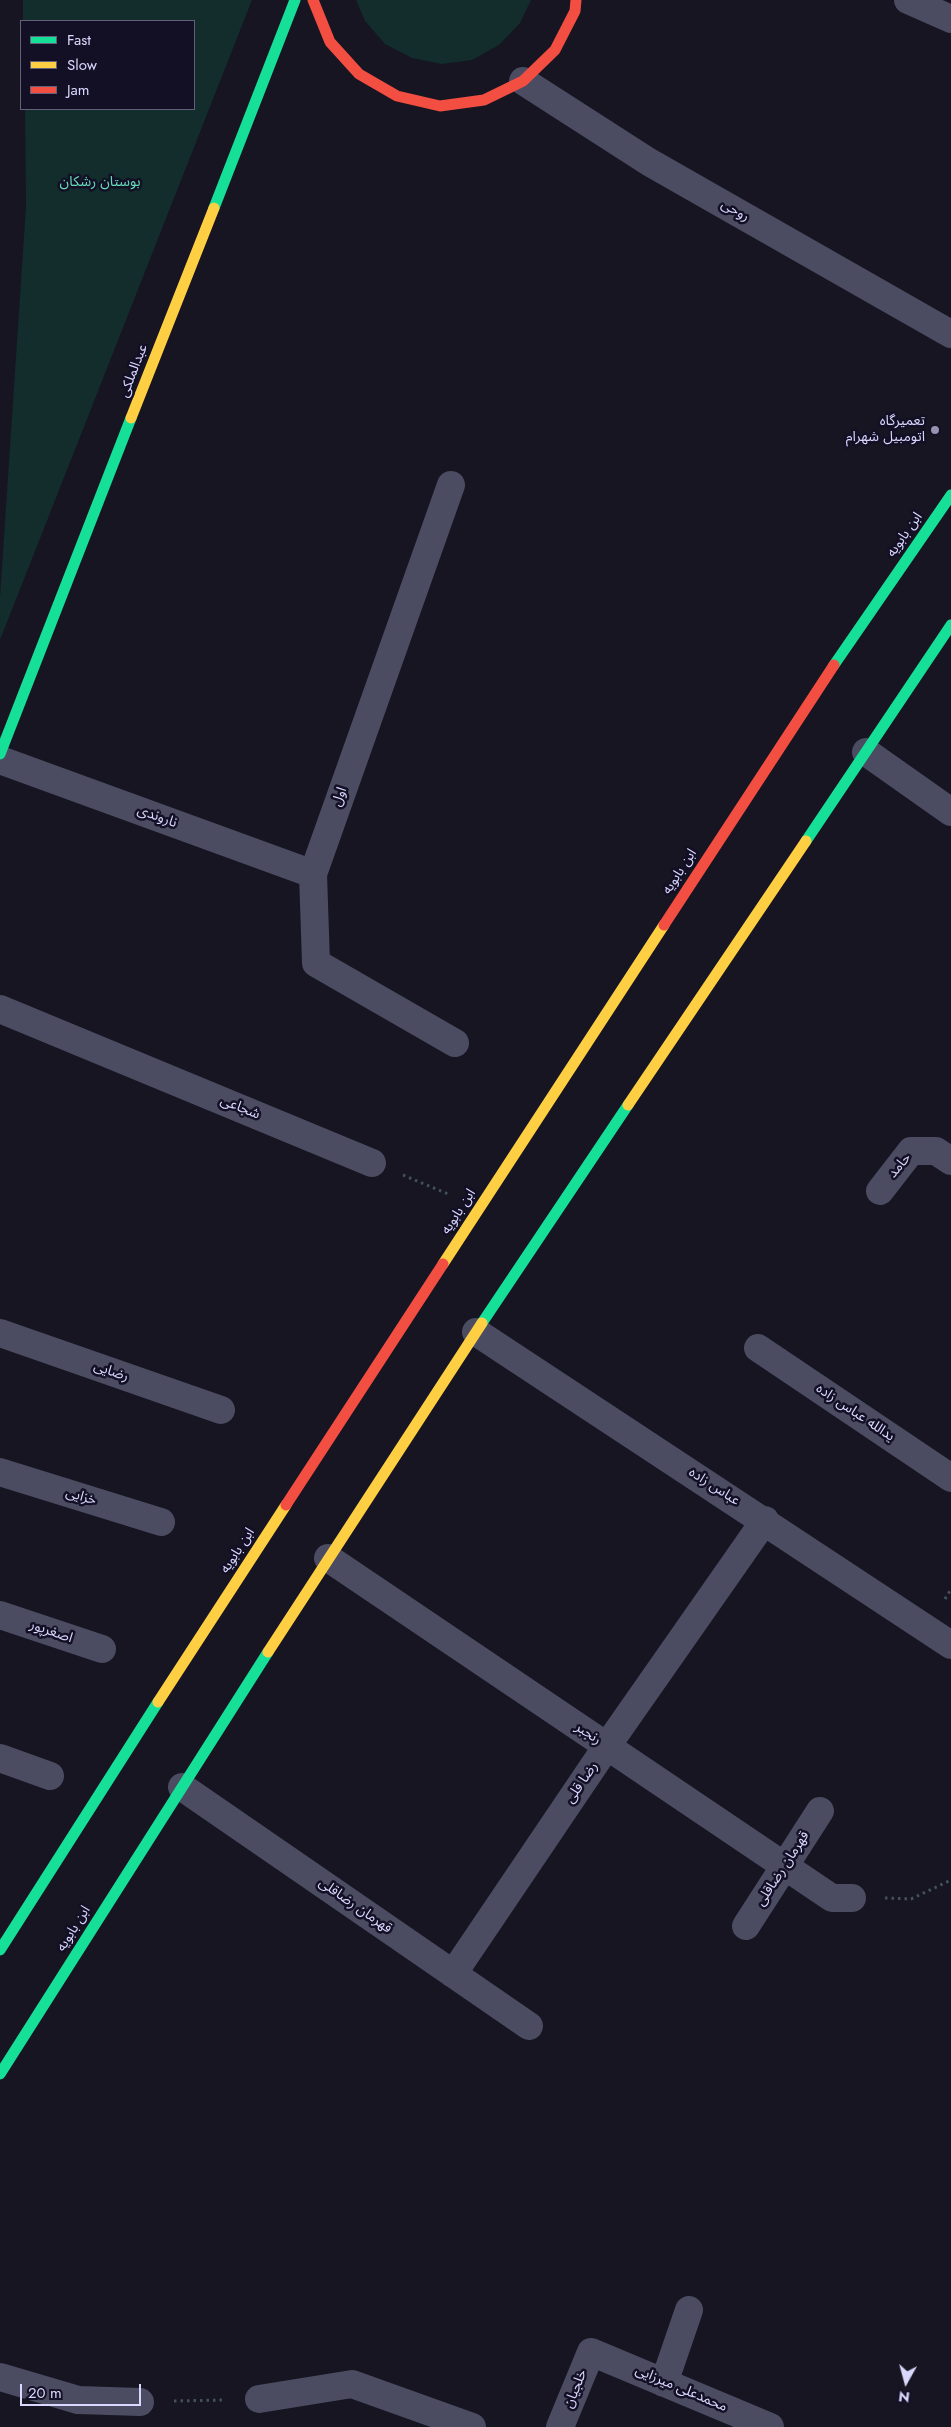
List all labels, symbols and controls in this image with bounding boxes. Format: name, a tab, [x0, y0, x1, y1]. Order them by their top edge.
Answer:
legend	[20, 20, 195, 110]
text: Fast	[67, 29, 91, 51]
text: Slow	[67, 54, 97, 76]
text: Jam	[67, 79, 90, 101]
park label: بوستان رشکان	[60, 175, 140, 191]
street label: روحی	[718, 196, 752, 226]
street label: عبدالملکی	[116, 342, 152, 400]
place label: تعمیرگاه اتومبیل شهرام	[846, 414, 925, 447]
marker: تعمیرگاه اتومبیل شهرام	[929, 424, 941, 436]
street label: ابن بابویه	[884, 509, 926, 561]
street label: اول	[329, 785, 351, 809]
street label: ناروندی	[135, 802, 179, 832]
street label: ابن بابویه	[659, 846, 701, 898]
street label: شجاعی	[218, 1092, 262, 1124]
street label: حامد	[885, 1150, 915, 1182]
street label: ابن بابویه	[438, 1186, 480, 1238]
street label: رضایی	[91, 1358, 131, 1386]
street label: یدالله عباس زاده	[812, 1381, 898, 1445]
street label: عباس زاده	[685, 1464, 743, 1510]
street label: خزایی	[64, 1484, 98, 1510]
street label: ابن بابویه	[217, 1525, 259, 1577]
street label: اصغرپور	[27, 1617, 75, 1647]
street label: رنجبر	[572, 1719, 604, 1749]
street label: رضا قلی	[562, 1759, 602, 1807]
street label: قهرمان رضاقلی	[753, 1828, 813, 1910]
street label: قهرمان رضاقلی	[315, 1875, 395, 1937]
street label: ابن بابویه	[53, 1903, 95, 1955]
north arrow	[881, 2357, 931, 2407]
street label: محمدعلی میرزایی	[632, 2362, 730, 2416]
street label: خلجیان	[561, 2367, 591, 2411]
scale bar	[22, 2374, 144, 2406]
text: 20 m	[28, 2382, 62, 2404]
text: N	[897, 2386, 911, 2407]

